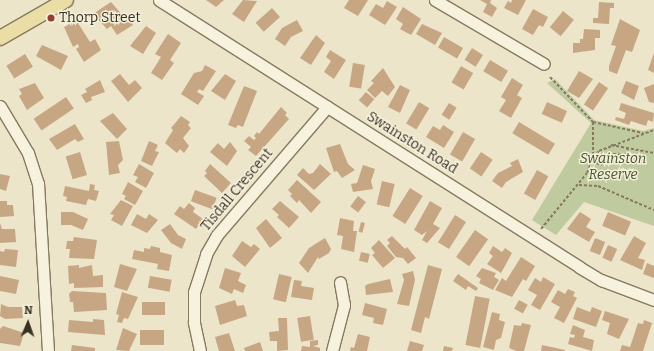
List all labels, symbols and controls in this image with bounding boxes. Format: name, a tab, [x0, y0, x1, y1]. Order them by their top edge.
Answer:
place label: Thorp Street	[59, 10, 140, 26]
marker: Thorp Street	[46, 13, 56, 23]
street label: Swainston Road	[364, 108, 460, 178]
street label: Tisdall Crescent	[198, 145, 276, 235]
park label: Swainston Reserve	[580, 151, 646, 184]
north arrow	[8, 303, 48, 343]
text: N	[24, 304, 33, 317]

